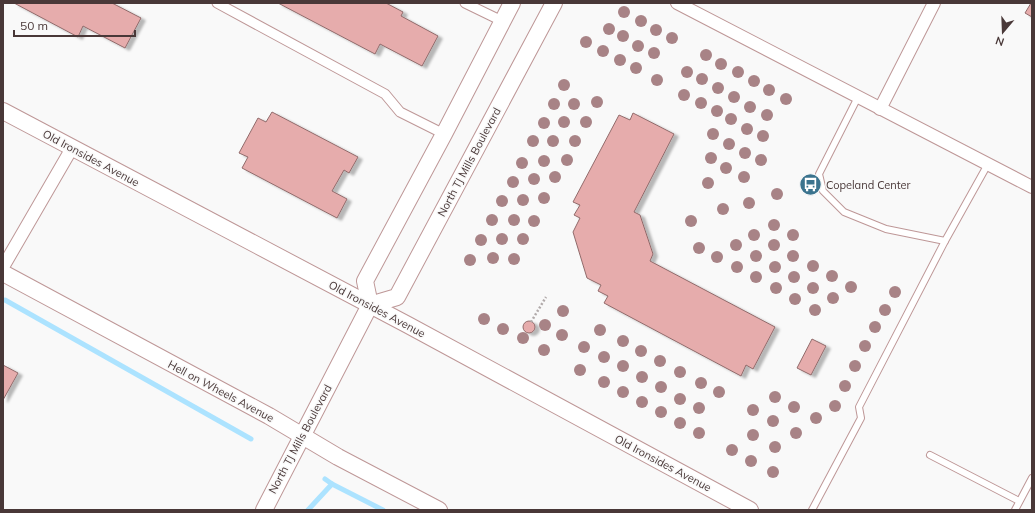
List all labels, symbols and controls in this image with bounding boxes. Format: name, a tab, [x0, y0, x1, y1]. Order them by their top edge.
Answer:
scale bar	[14, 12, 135, 38]
north arrow	[983, 12, 1023, 52]
text: 50 m	[20, 18, 48, 33]
text: N	[994, 33, 1006, 49]
street label: North TJ Mills Boulevard	[434, 105, 504, 219]
street label: Old Ironsides Avenue	[40, 127, 142, 189]
bus stop icon: Copeland Center	[798, 172, 824, 198]
place label: Copeland Center	[826, 178, 910, 192]
street label: Old Ironsides Avenue	[326, 278, 428, 340]
street label: Hell on Wheels Avenue	[166, 357, 276, 425]
street label: North TJ Mills Boulevard	[265, 382, 335, 496]
street label: Old Ironsides Avenue	[612, 432, 714, 494]

